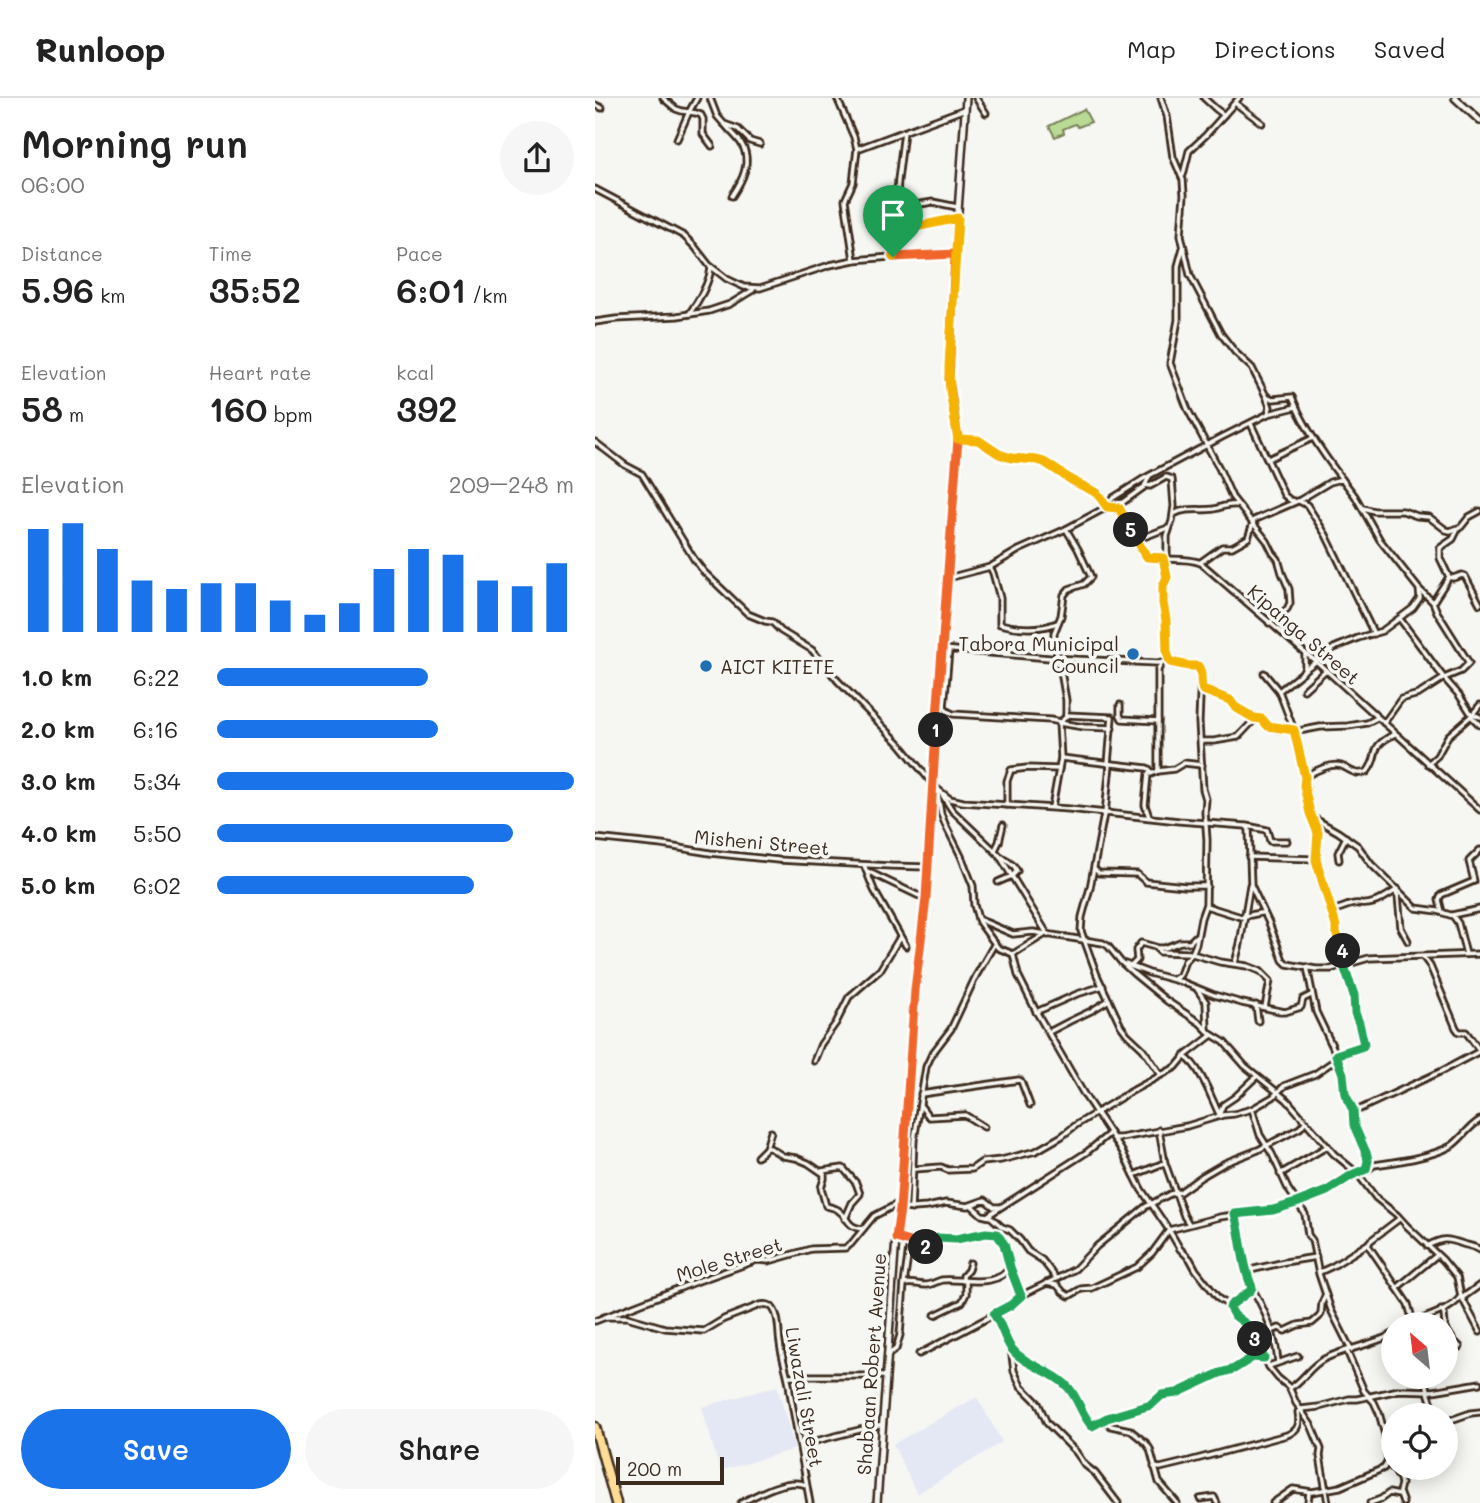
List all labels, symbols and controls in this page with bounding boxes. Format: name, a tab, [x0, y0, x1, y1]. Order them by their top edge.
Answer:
text: Runloop	[35, 27, 165, 70]
text: Map	[1127, 33, 1176, 64]
text: Directions	[1214, 33, 1336, 64]
text: Saved	[1374, 33, 1445, 64]
text: Morning run	[21, 118, 248, 168]
button: share	[500, 121, 574, 195]
text: 06:00	[21, 169, 85, 199]
pin	[863, 185, 923, 257]
icon: arrive	[874, 196, 912, 234]
text: Distance	[21, 241, 103, 266]
text: Time	[209, 241, 252, 266]
text: Pace	[396, 241, 443, 266]
text: 5.96	[21, 266, 94, 312]
text: 35:52	[209, 266, 301, 312]
text: 6:01	[396, 266, 466, 312]
text: km	[94, 283, 126, 308]
text: /km	[466, 283, 508, 308]
text: Elevation	[21, 360, 106, 385]
text: Heart rate	[209, 360, 311, 385]
text: kcal	[396, 360, 434, 385]
text: 58	[21, 385, 63, 431]
text: 160	[209, 385, 268, 431]
text: 392	[396, 385, 458, 431]
text: m	[63, 402, 84, 427]
text: bpm	[268, 402, 313, 427]
text: Elevation	[21, 469, 124, 499]
text: 209–248 m	[449, 469, 574, 499]
pin: 5	[1113, 512, 1149, 548]
text: 5	[1125, 517, 1136, 542]
street label: Kipanga Street	[1243, 578, 1365, 690]
place label: Tabora Municipal Council	[959, 631, 1119, 678]
marker: Tabora Municipal Council	[1125, 646, 1141, 662]
place label: AICT KITETE	[720, 654, 835, 679]
marker: AICT KITETE	[698, 658, 714, 674]
text: 1.0 km	[21, 662, 92, 692]
text: 6:22	[133, 662, 180, 692]
pin: 1	[919, 712, 953, 748]
text: 2.0 km	[21, 714, 95, 744]
text: 6:16	[133, 714, 178, 744]
text: 1	[931, 717, 940, 742]
text: 3.0 km	[21, 766, 96, 796]
text: 5:34	[133, 766, 181, 796]
text: 4.0 km	[21, 818, 96, 848]
text: 5:50	[133, 818, 181, 848]
street label: Misheni Street	[693, 824, 831, 860]
text: 5.0 km	[21, 870, 95, 900]
text: 6:02	[133, 870, 181, 900]
pin: 4	[1325, 934, 1361, 968]
text: 4	[1336, 938, 1349, 963]
pin: 2	[909, 1230, 943, 1264]
street label: Mole Street	[673, 1231, 785, 1287]
text: 2	[920, 1234, 931, 1259]
street label: Shabaan Robert Avenue	[851, 1252, 891, 1476]
north arrow	[1381, 1312, 1458, 1390]
map controls	[1381, 1312, 1458, 1480]
pin: 3	[1237, 1322, 1273, 1356]
street label: Liwazali Street	[780, 1325, 830, 1469]
text: 3	[1249, 1326, 1260, 1351]
button: locate	[1381, 1403, 1458, 1480]
button: Save	[21, 1409, 291, 1489]
button: Share	[305, 1409, 574, 1489]
scale bar	[616, 1454, 725, 1486]
text: 200 m	[627, 1456, 682, 1481]

